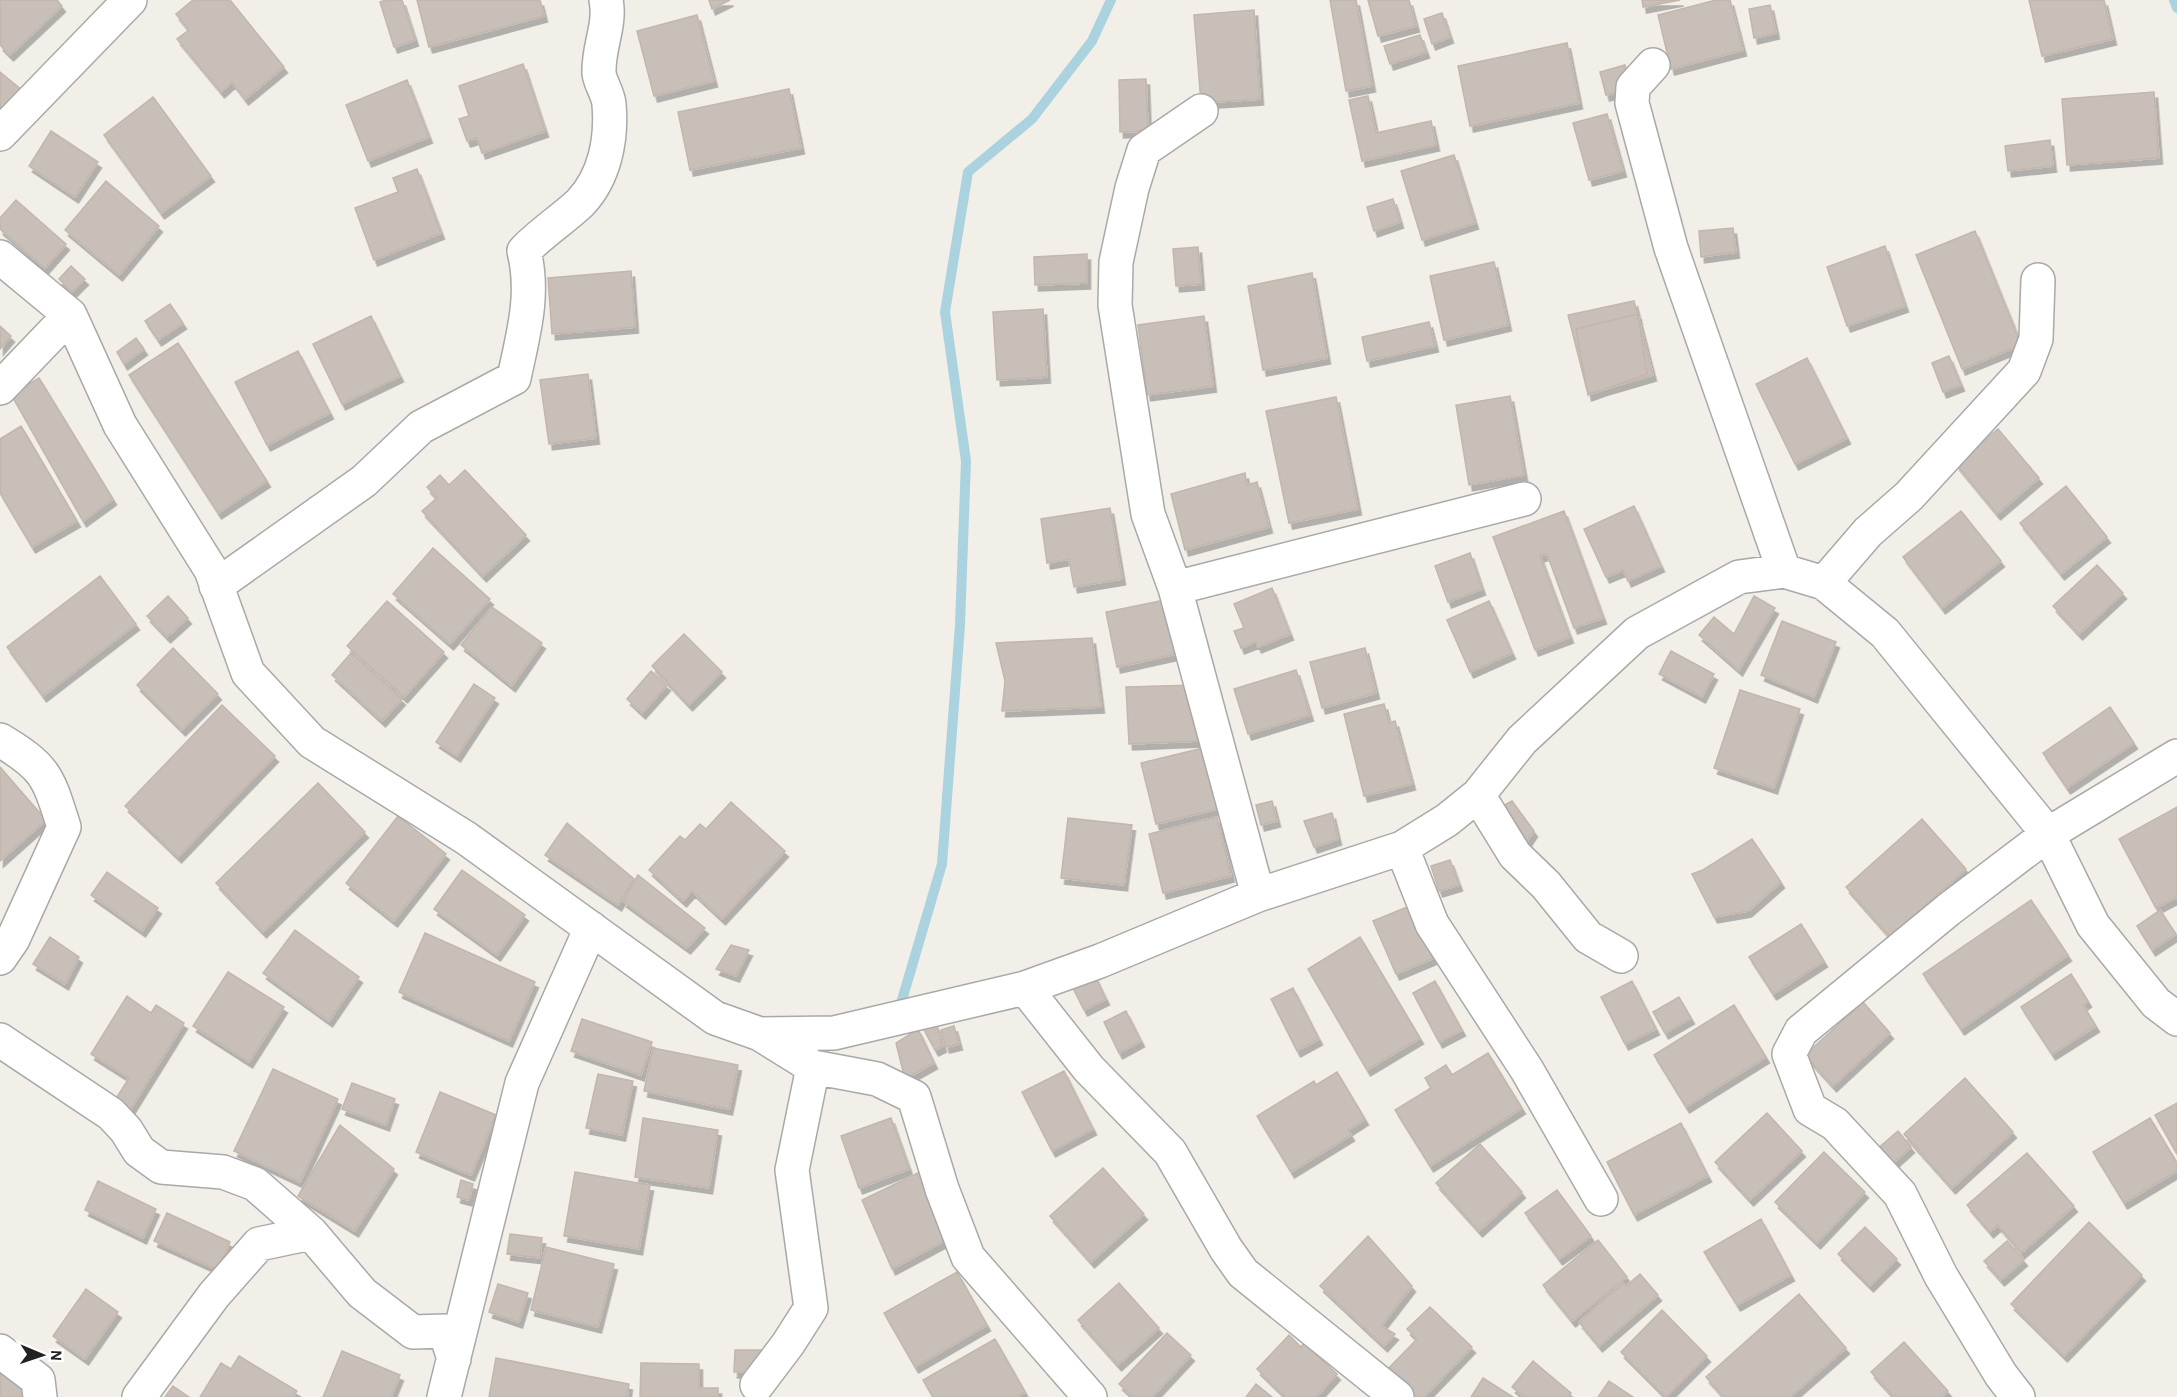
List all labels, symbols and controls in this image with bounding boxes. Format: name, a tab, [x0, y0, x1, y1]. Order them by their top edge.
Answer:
north arrow	[12, 1325, 72, 1385]
text: N	[48, 1350, 64, 1361]

